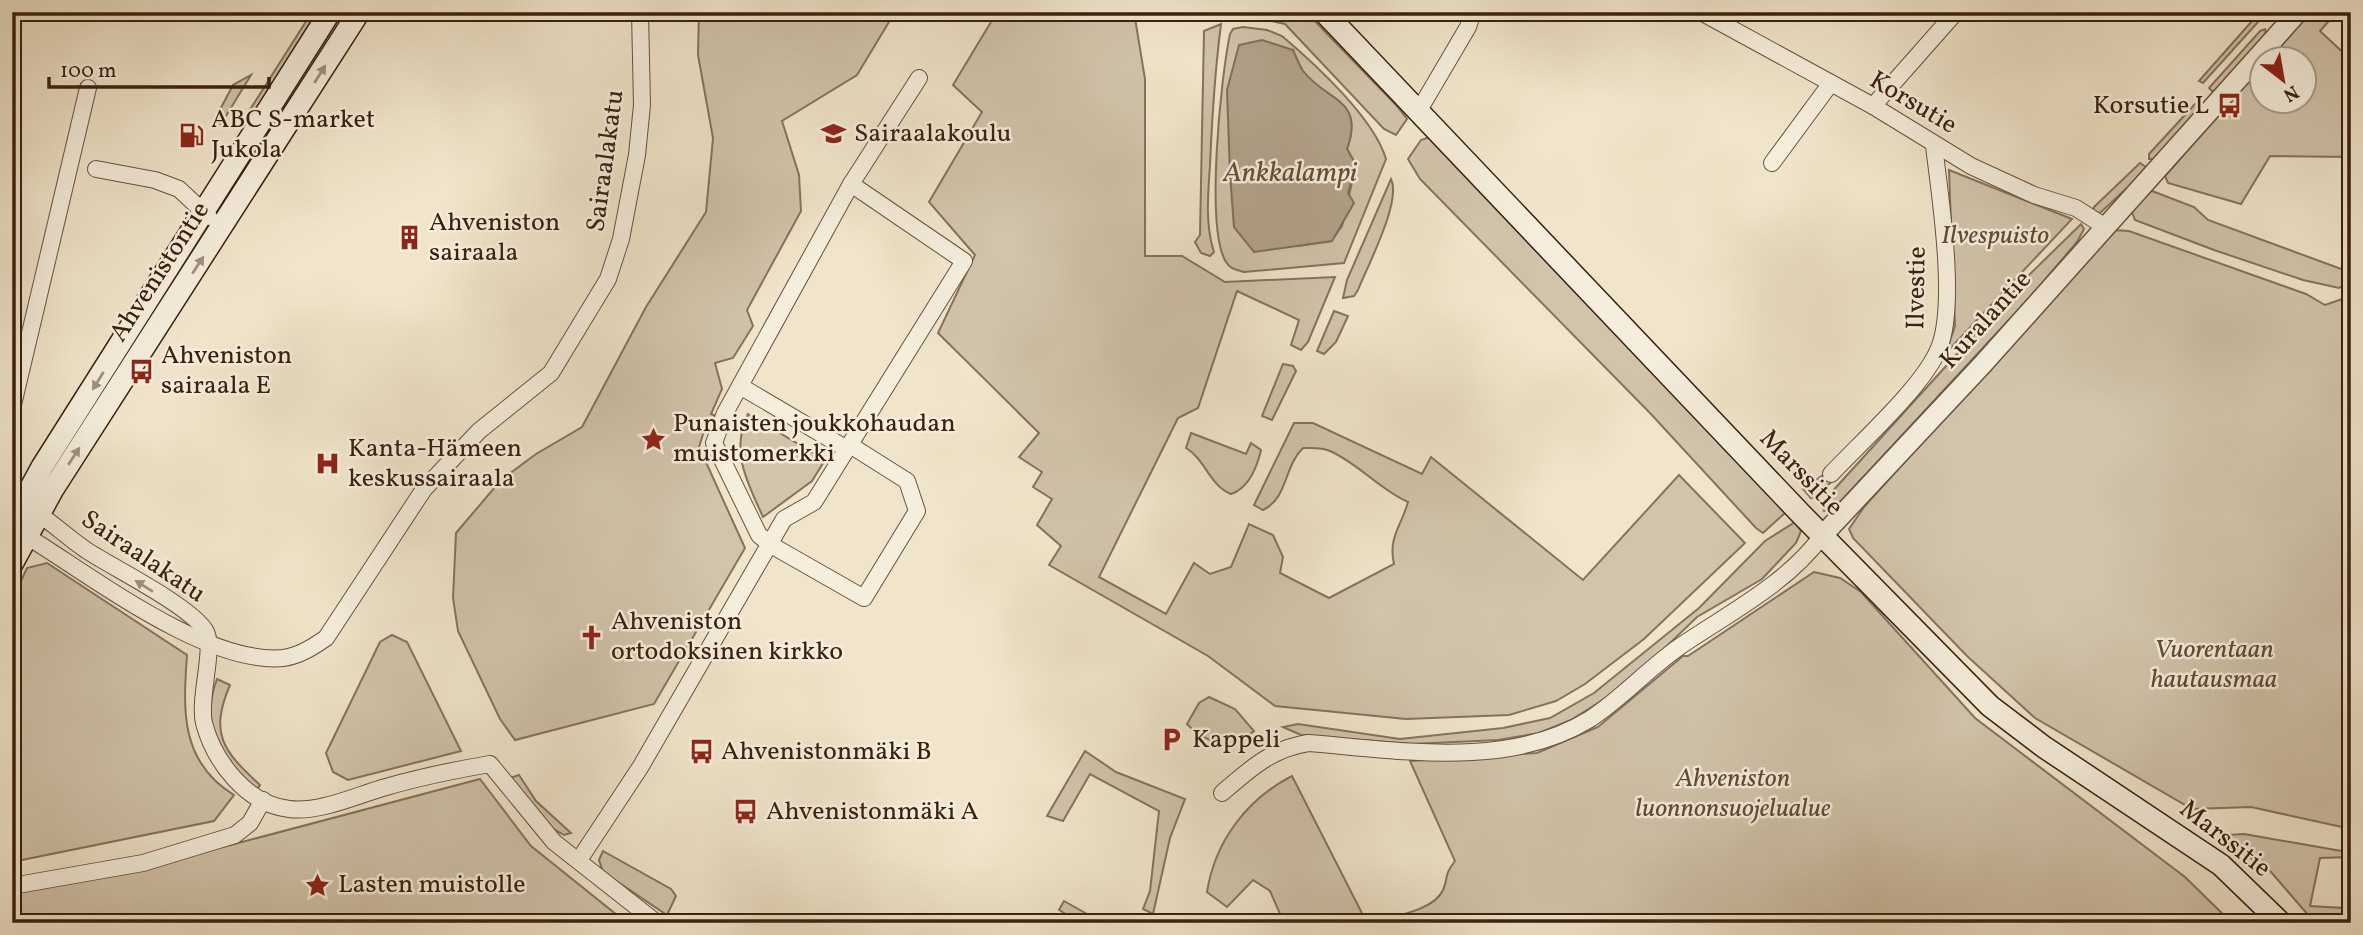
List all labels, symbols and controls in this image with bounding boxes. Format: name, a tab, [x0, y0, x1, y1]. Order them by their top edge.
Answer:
scale bar	[49, 46, 270, 90]
north arrow	[2248, 46, 2318, 116]
text: 100 m	[60, 57, 117, 86]
street label: Korsutie	[1862, 63, 1964, 143]
one-way arrow	[314, 64, 327, 83]
text: N	[2278, 78, 2303, 108]
street label: Sairaalakatu	[578, 88, 634, 234]
place label: Korsutie L	[2093, 88, 2209, 124]
bus stop icon: Korsutie L	[2215, 92, 2243, 120]
place label: ABC S-market Jukola	[211, 102, 375, 168]
place label: Sairaalakoulu	[854, 116, 1011, 152]
school or university icon: Sairaalakoulu	[820, 120, 848, 148]
fuel station icon: ABC S-market Jukola	[177, 121, 205, 149]
water label: Ankkalampi	[1222, 154, 1358, 193]
street label: Ahvenistontie	[101, 195, 219, 349]
place label: Ahveniston sairaala	[429, 205, 560, 271]
park label: Ilvespuisto	[1941, 218, 2049, 254]
building icon: Ahveniston sairaala	[395, 224, 423, 252]
street label: Ilvestie	[1898, 246, 1936, 330]
one-way arrow	[191, 256, 204, 275]
street label: Kuralantie	[1932, 263, 2040, 377]
place label: Ahveniston sairaala E	[161, 338, 292, 404]
bus stop icon: Ahveniston sairaala E	[127, 357, 155, 385]
one-way arrow	[91, 372, 105, 390]
place label: Punaisten joukkohaudan muistomerkki	[673, 406, 956, 472]
street label: Marssitie	[1751, 422, 1851, 524]
place icon: Punaisten joukkohaudan muistomerkki	[639, 425, 667, 453]
place label: Kanta-Hämeen keskussairaala	[348, 431, 522, 497]
one-way arrow	[68, 447, 81, 466]
hospital icon: Kanta-Hämeen keskussairaala	[314, 450, 342, 478]
street label: Sairaalakatu	[74, 502, 212, 612]
one-way arrow	[134, 580, 153, 592]
place label: Ahveniston ortodoksinen kirkko	[611, 604, 843, 670]
church icon: Ahveniston ortodoksinen kirkko	[577, 623, 605, 651]
park label: Vuorentaan hautausmaa	[2151, 632, 2277, 698]
place label: Kappeli	[1192, 722, 1280, 758]
parking icon: Kappeli	[1158, 726, 1186, 754]
place label: Ahvenistonmäki B	[721, 734, 932, 770]
bus stop icon: Ahvenistonmäki B	[687, 738, 715, 766]
park label: Ahveniston luonnonsuojelualue	[1635, 761, 1831, 827]
street label: Marssitie	[2172, 792, 2278, 886]
place label: Ahvenistonmäki A	[766, 794, 979, 830]
bus stop icon: Ahvenistonmäki A	[732, 798, 760, 826]
place label: Lasten muistolle	[338, 867, 526, 903]
place icon: Lasten muistolle	[304, 871, 332, 899]

